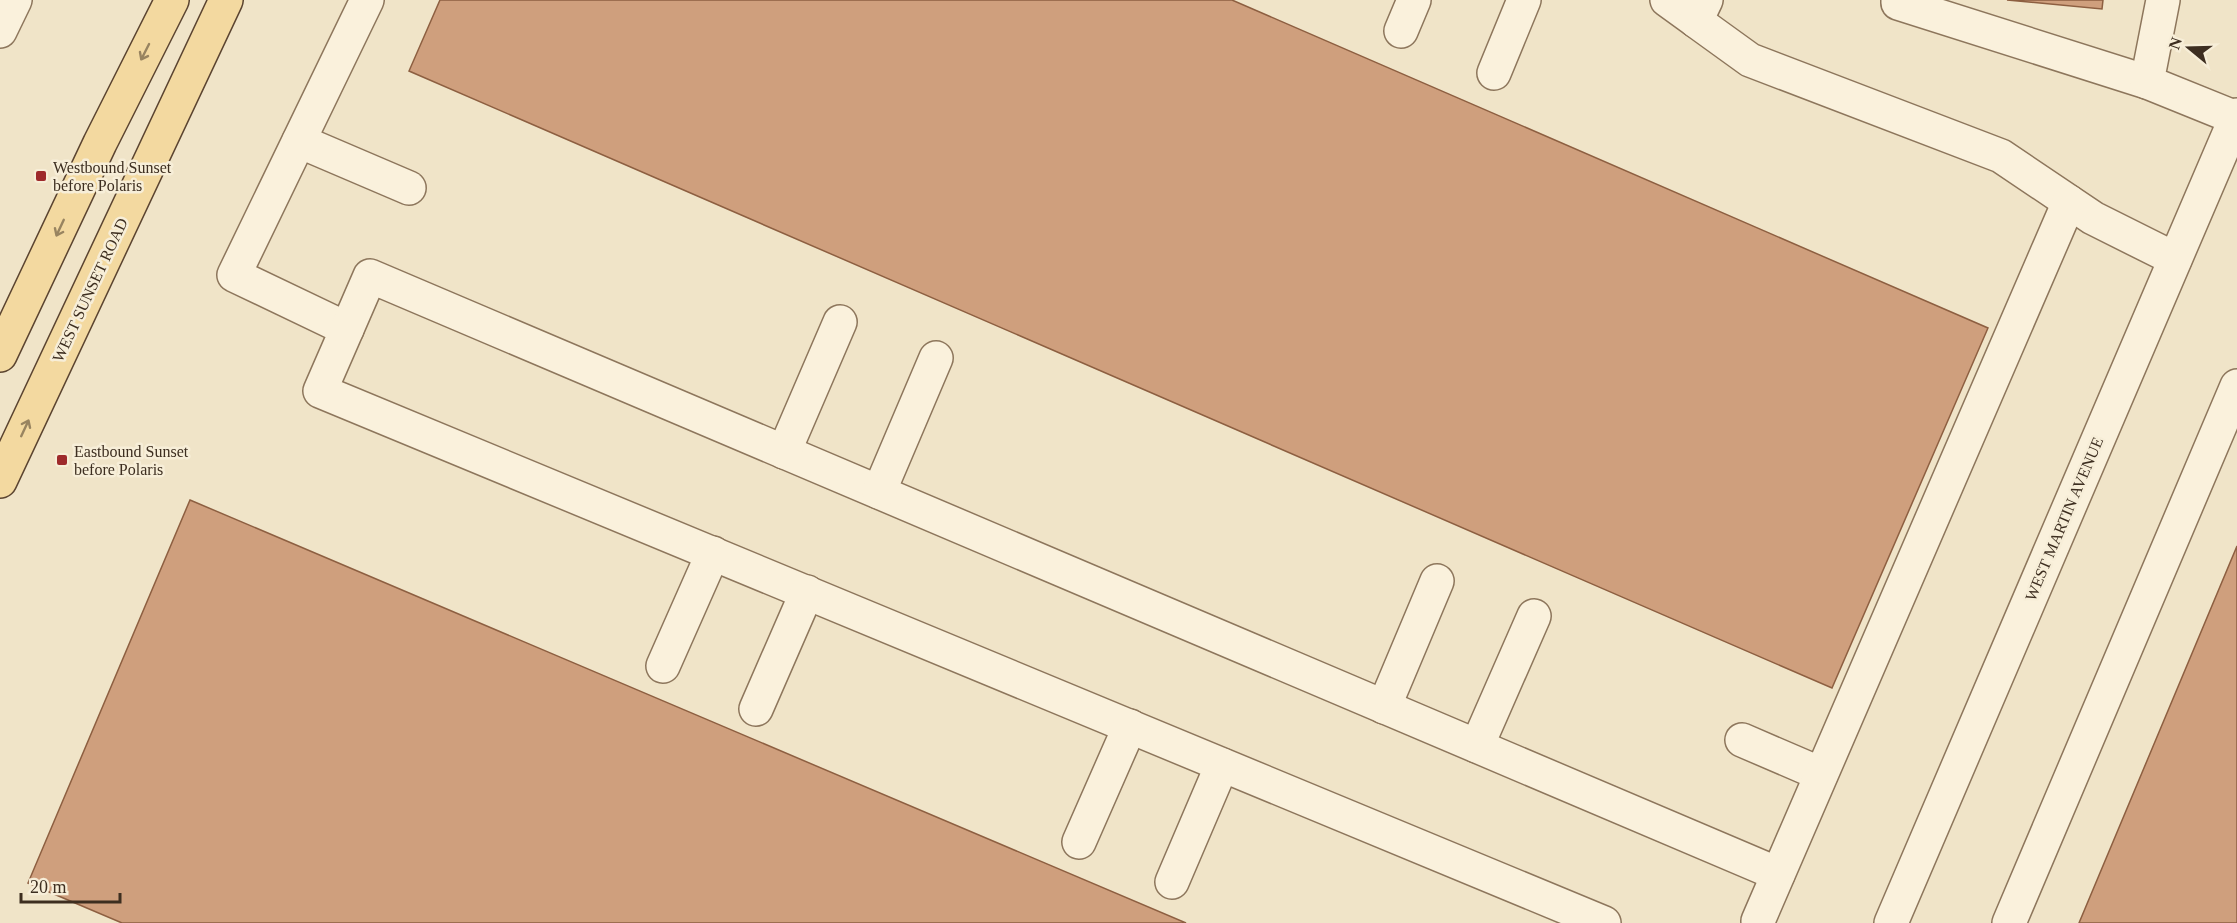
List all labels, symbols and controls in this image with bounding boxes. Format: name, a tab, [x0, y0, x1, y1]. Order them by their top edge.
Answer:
north arrow	[2159, 18, 2219, 78]
text: N	[2165, 35, 2185, 52]
one-way arrow	[139, 43, 151, 61]
place label: Westbound Sunset before Polaris	[53, 159, 172, 194]
marker: Westbound Sunset before Polaris	[34, 169, 48, 183]
street label: WEST SUNSET ROAD	[49, 215, 131, 365]
one-way arrow	[54, 218, 66, 236]
one-way arrow	[19, 420, 31, 438]
street label: WEST MARTIN AVENUE	[2022, 435, 2106, 603]
place label: Eastbound Sunset before Polaris	[74, 443, 189, 478]
marker: Eastbound Sunset before Polaris	[55, 453, 69, 467]
scale bar	[21, 866, 120, 904]
text: 20 m	[30, 877, 67, 897]

